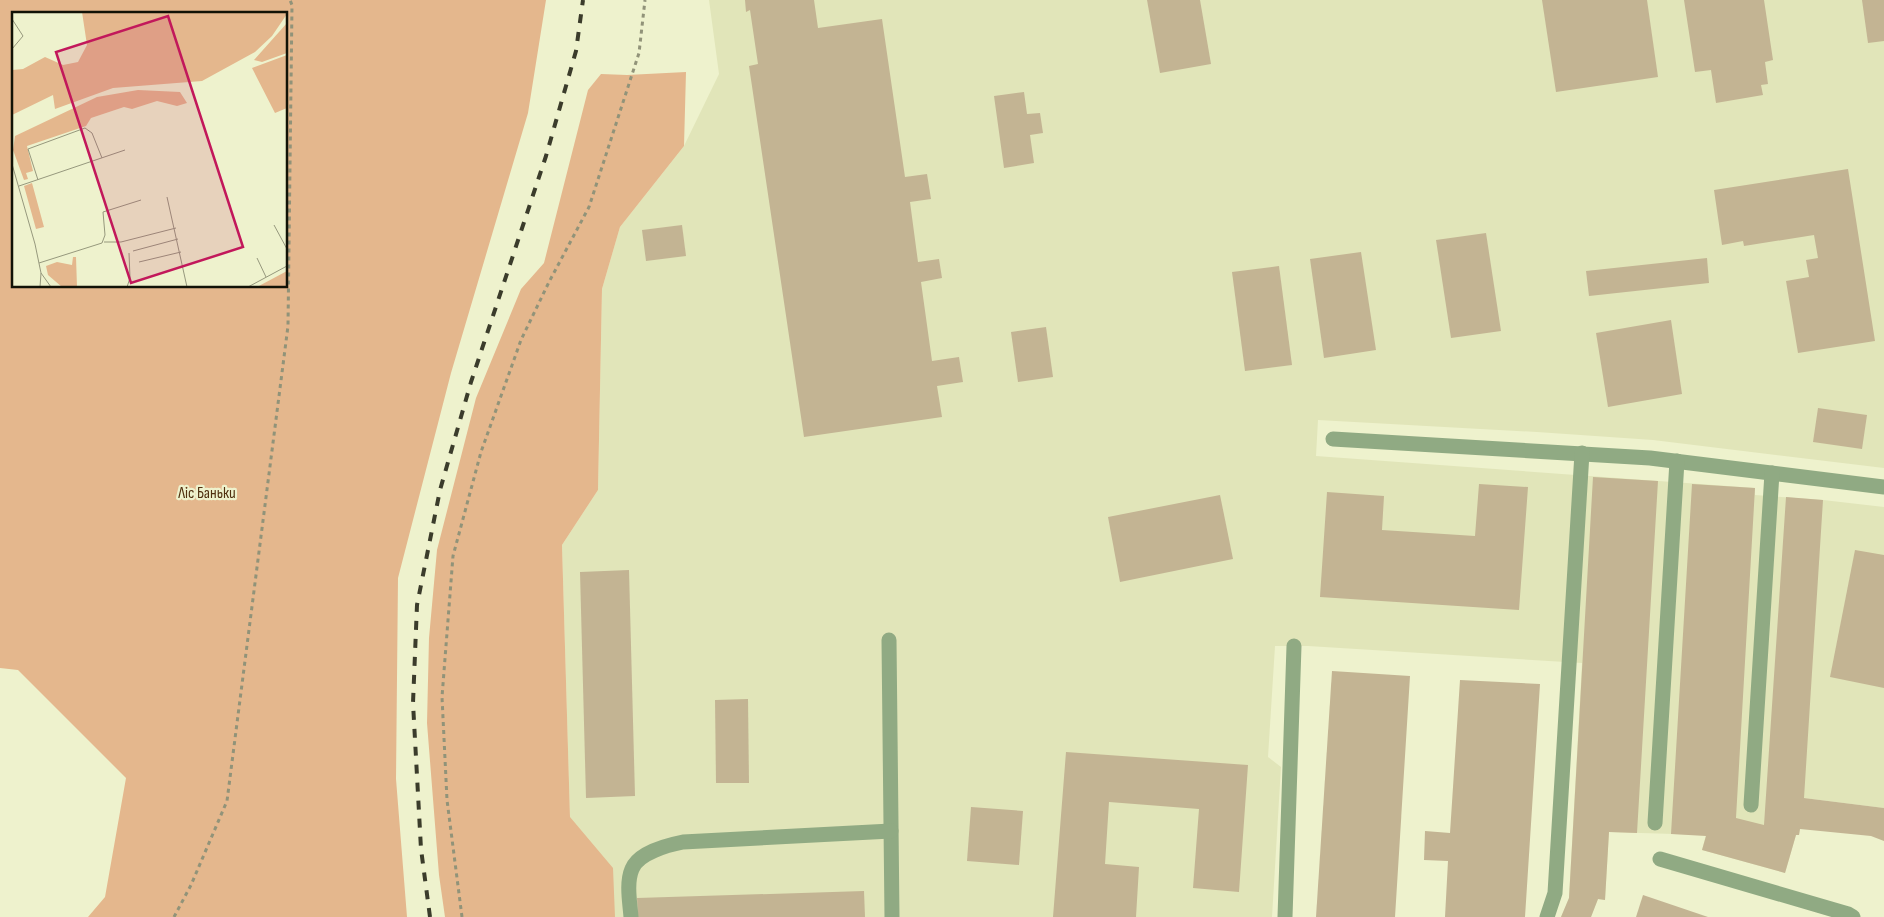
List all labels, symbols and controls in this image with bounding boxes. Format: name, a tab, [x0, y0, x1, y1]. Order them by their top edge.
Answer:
inset map	[12, 12, 288, 288]
park label: Ліс Баньки	[177, 484, 236, 503]

